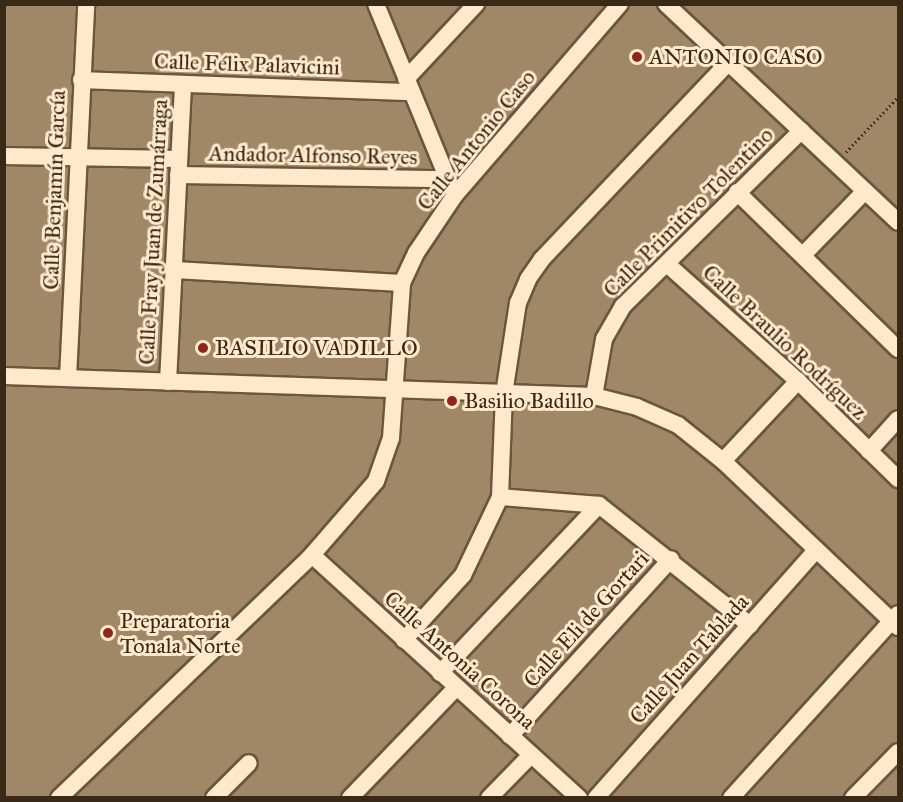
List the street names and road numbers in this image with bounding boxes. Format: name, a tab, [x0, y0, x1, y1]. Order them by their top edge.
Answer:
street label: Calle Félix Palavicini	[154, 48, 340, 80]
street label: Calle Antonio Caso	[411, 64, 541, 216]
street label: Calle Benjamín García	[37, 90, 71, 290]
street label: Calle Fray Juan de Zumárraga	[133, 99, 173, 365]
street label: Calle Primitivo Tolentino	[598, 122, 778, 302]
street label: Andador Alfonso Reyes	[208, 140, 418, 170]
street label: Calle Braulio Rodríguez	[697, 259, 873, 425]
street label: Calle Eli de Gortari	[518, 545, 654, 693]
street label: Calle Antonia Corona	[379, 585, 541, 735]
street label: Calle Juan Tablada	[624, 589, 754, 729]

